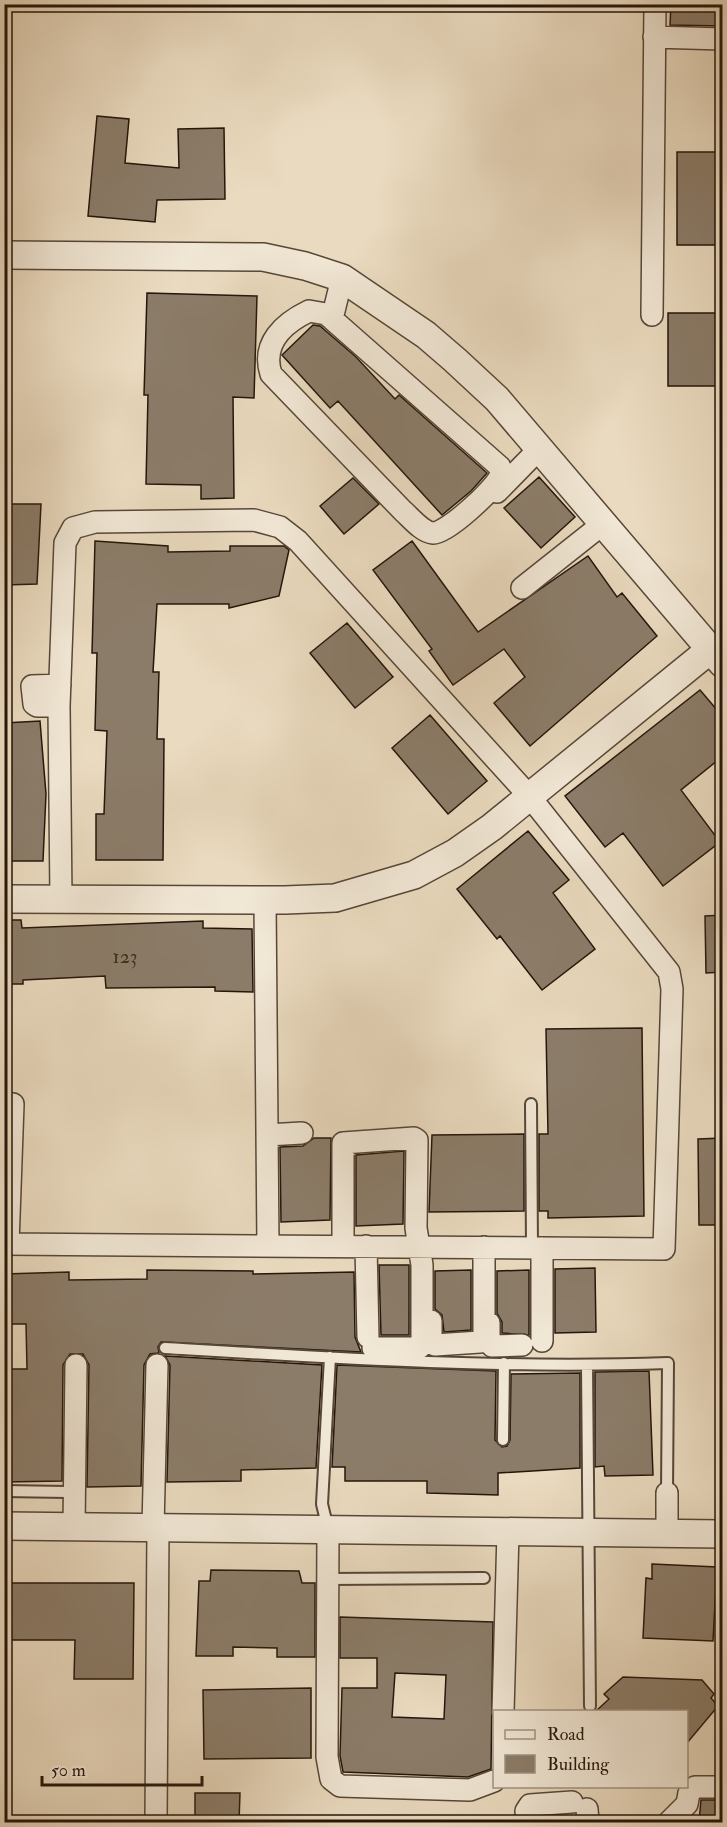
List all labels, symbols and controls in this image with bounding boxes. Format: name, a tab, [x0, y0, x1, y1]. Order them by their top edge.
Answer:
house number: 123	[113, 944, 137, 969]
legend	[493, 1710, 688, 1788]
text: Road	[547, 1723, 585, 1746]
scale bar	[42, 1749, 202, 1787]
text: Building	[547, 1753, 610, 1776]
text: 50 m	[51, 1759, 86, 1782]

